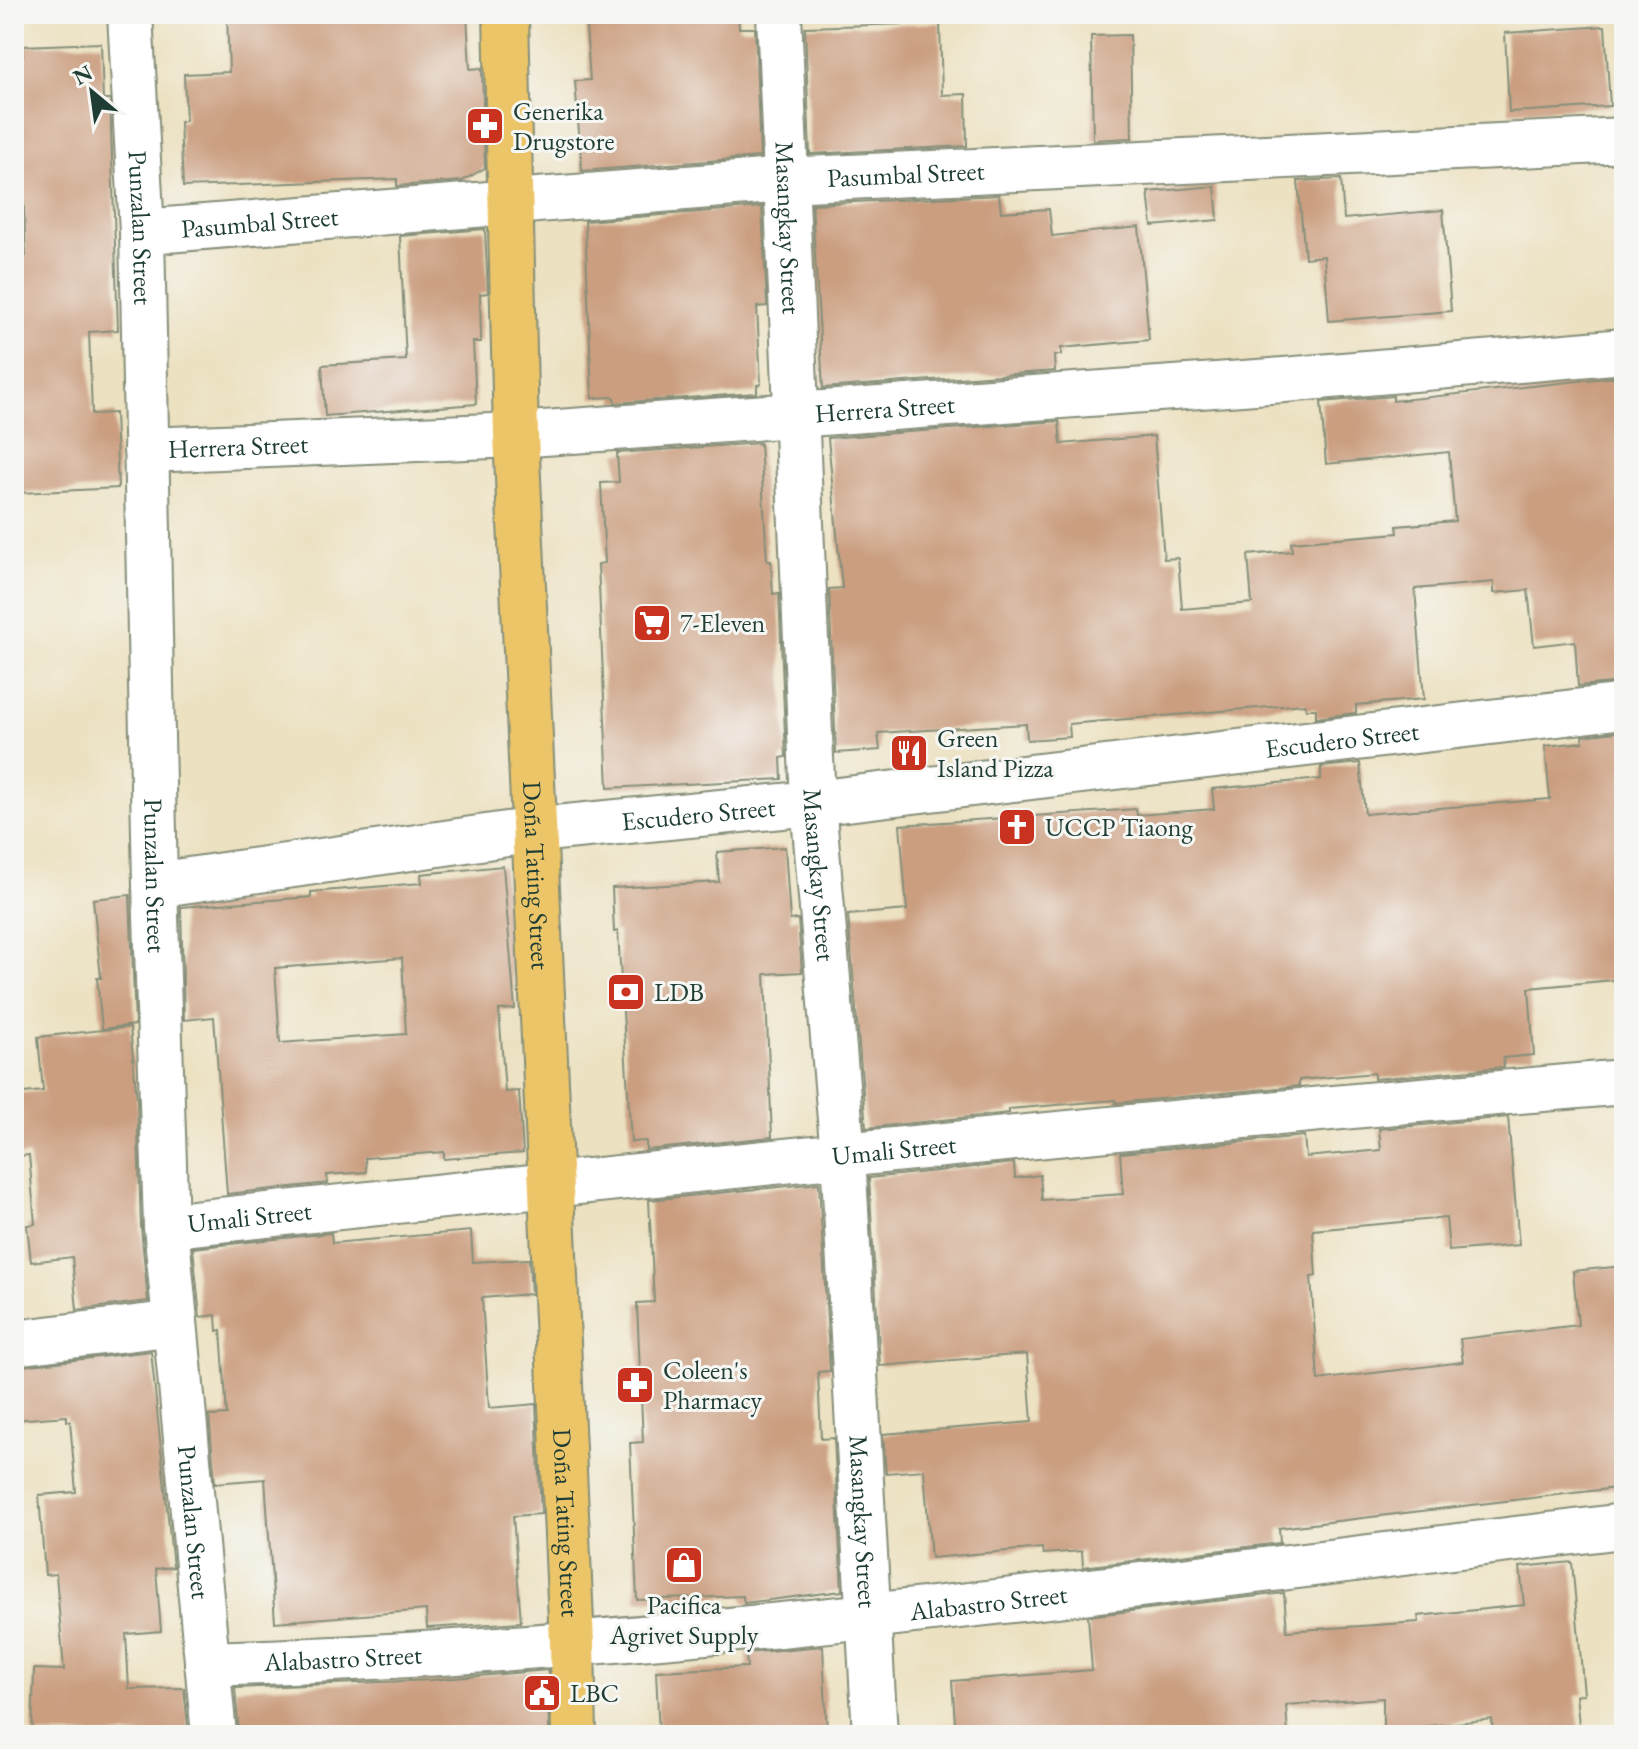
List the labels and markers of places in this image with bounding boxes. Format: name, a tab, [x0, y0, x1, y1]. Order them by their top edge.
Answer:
place label: Generika Drugstore	[513, 94, 615, 158]
pharmacy icon: Generika Drugstore	[464, 105, 506, 147]
supermarket icon: 7-Eleven	[631, 602, 673, 644]
place label: 7-Eleven	[680, 606, 766, 640]
place label: Green Island Pizza	[937, 721, 1054, 785]
restaurant icon: Green Island Pizza	[888, 732, 930, 774]
church icon: UCCP Tiaong	[996, 806, 1038, 848]
place label: UCCP Tiaong	[1045, 810, 1193, 844]
bank icon: LDB	[605, 971, 647, 1013]
place label: LDB	[654, 975, 704, 1009]
place label: Coleen's Pharmacy	[663, 1353, 762, 1417]
pharmacy icon: Coleen's Pharmacy	[614, 1364, 656, 1406]
shop icon: Pacifica Agrivet Supply	[663, 1544, 705, 1586]
place label: Pacifica Agrivet Supply	[609, 1588, 759, 1652]
public building icon: LBC	[521, 1672, 563, 1714]
place label: LBC	[570, 1676, 619, 1710]

